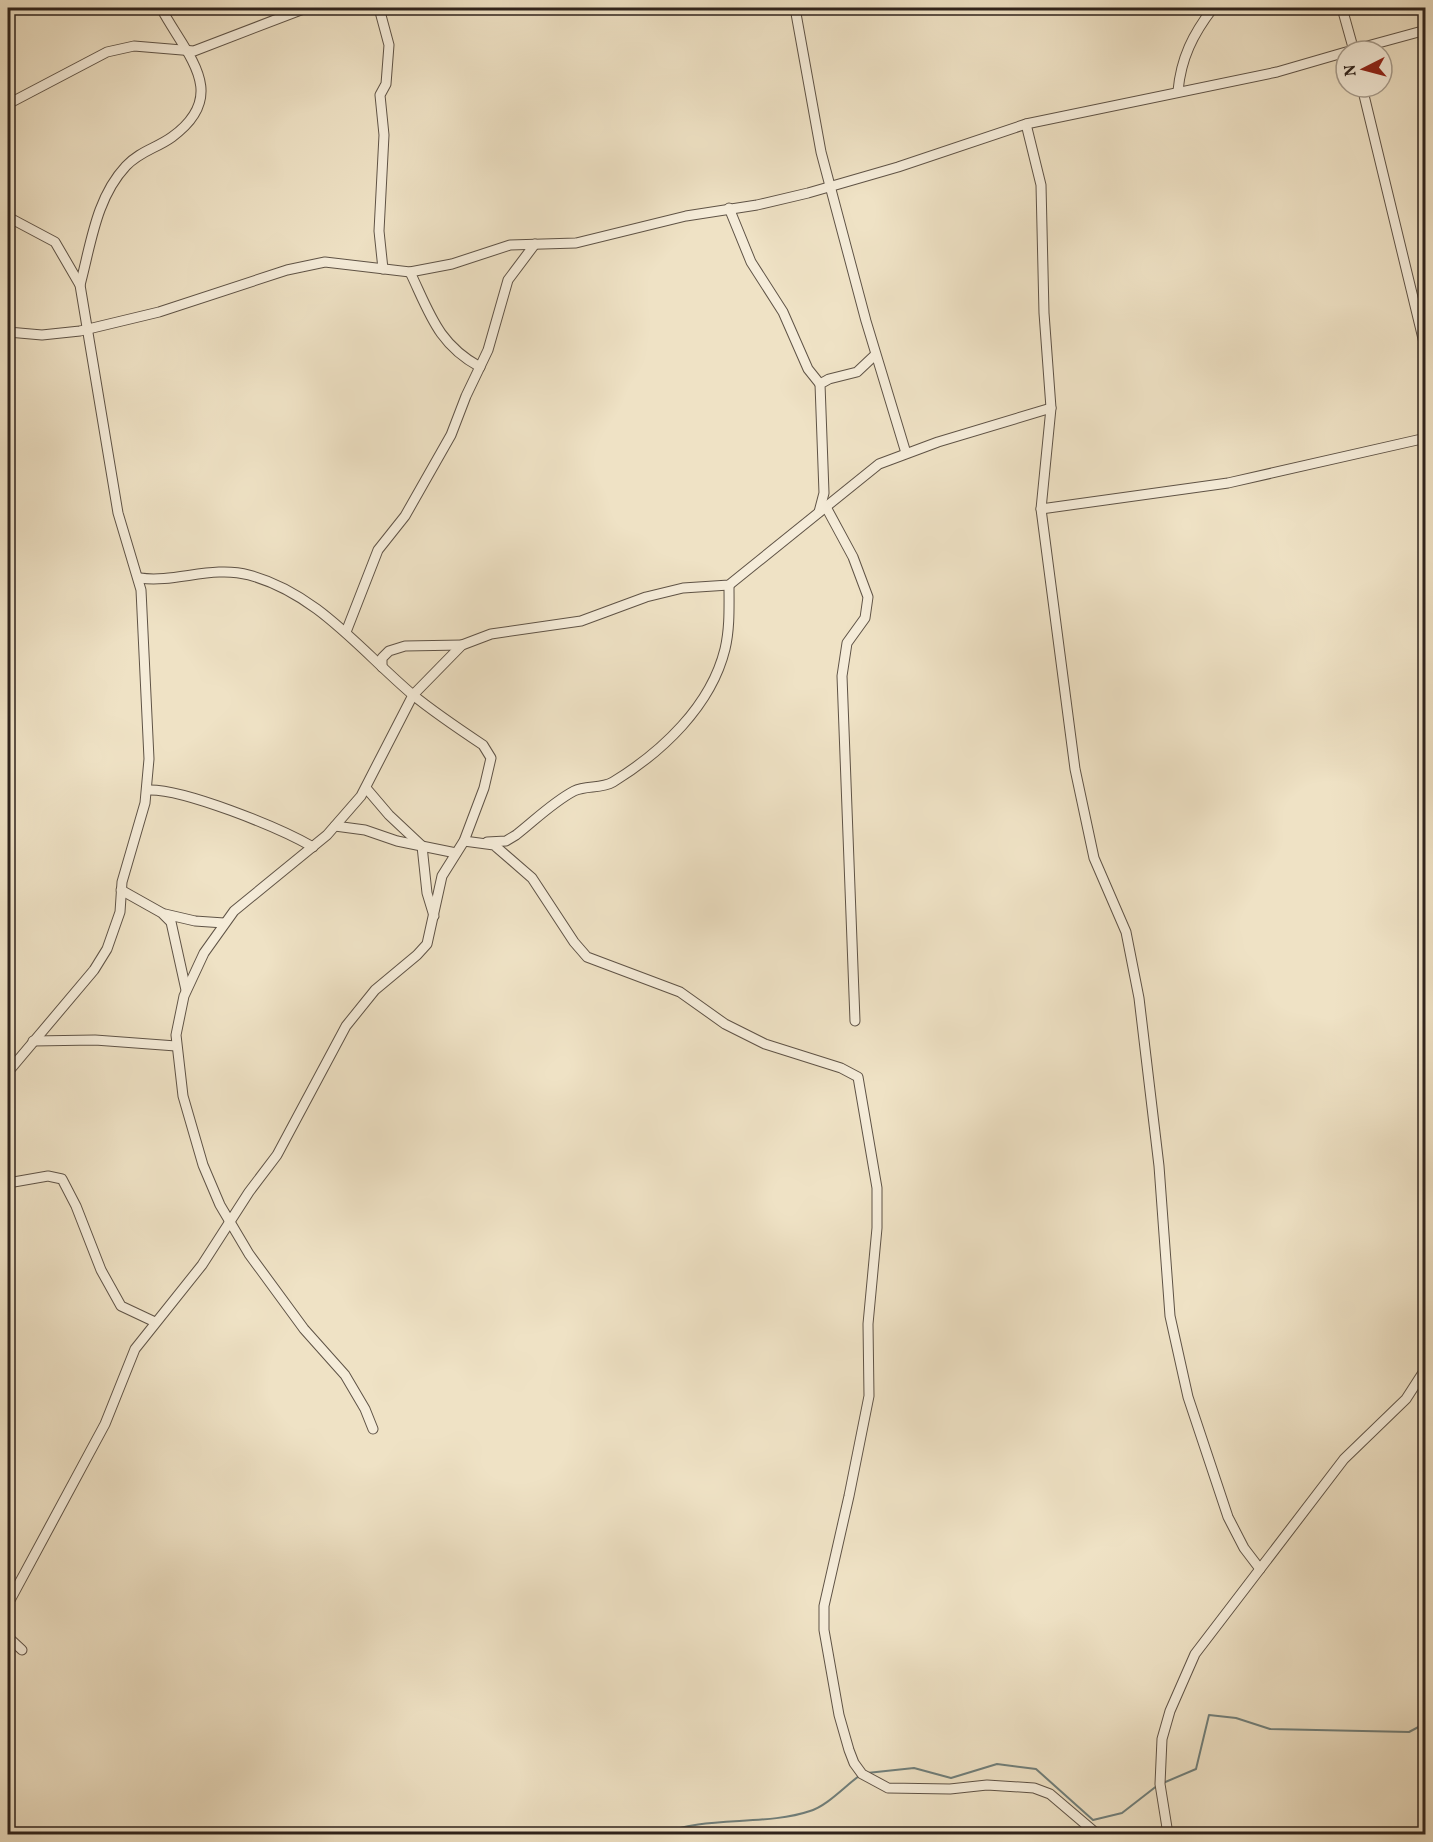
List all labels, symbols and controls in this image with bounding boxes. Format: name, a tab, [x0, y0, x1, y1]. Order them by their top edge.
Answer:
north arrow	[1334, 39, 1394, 99]
text: N	[1339, 63, 1363, 77]

